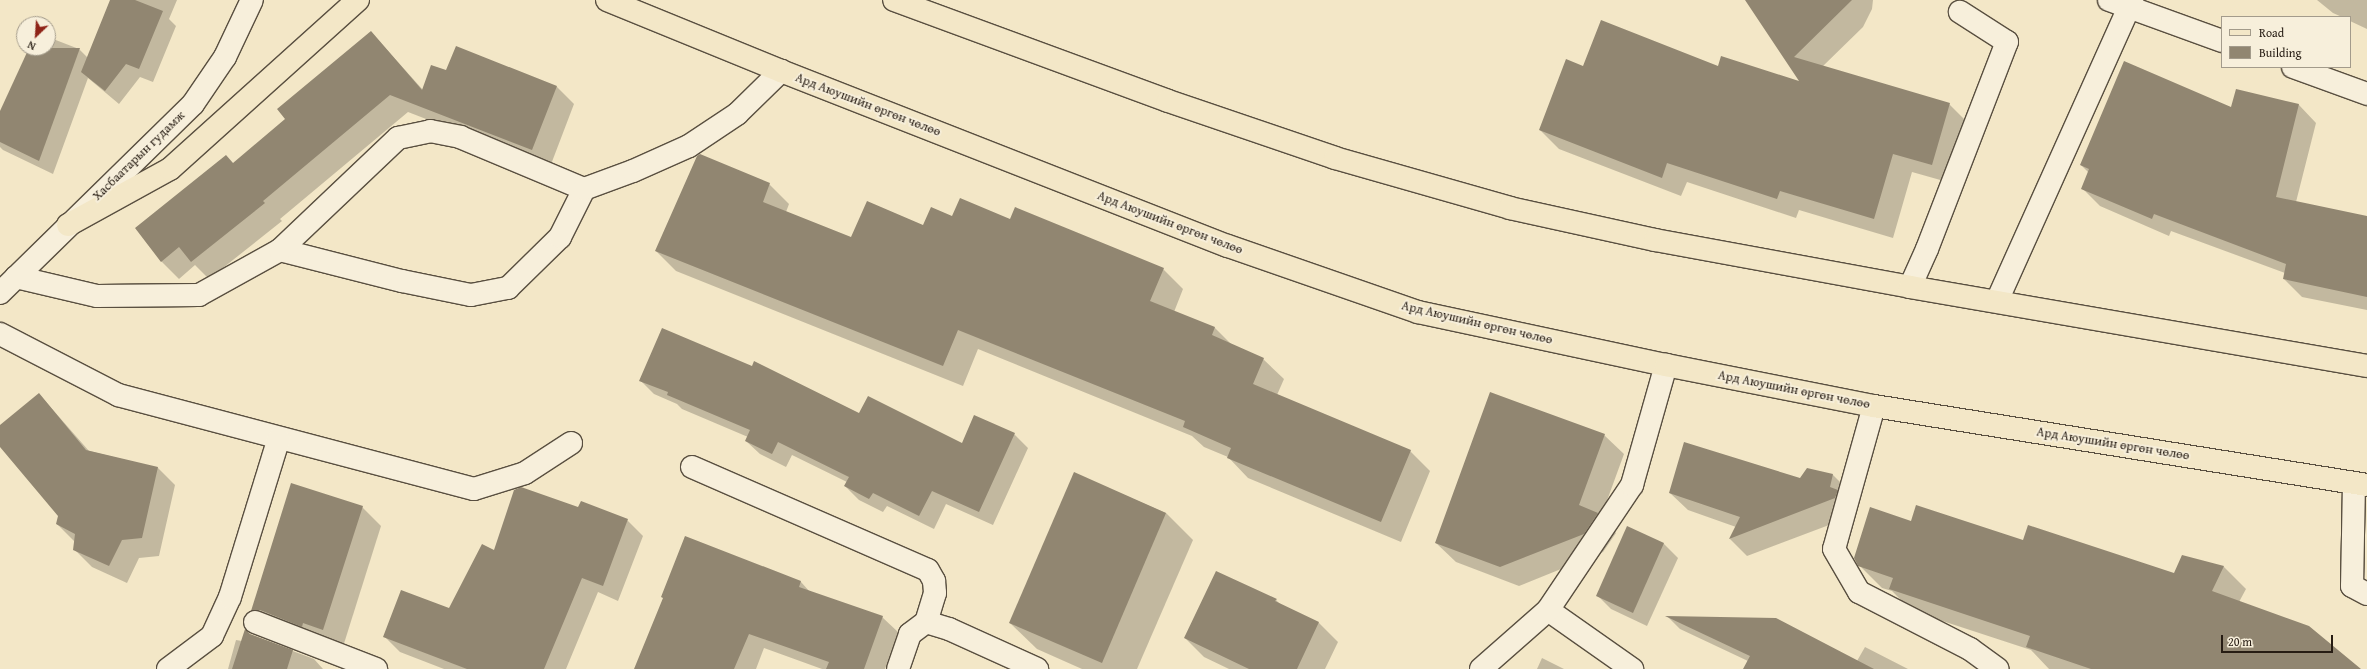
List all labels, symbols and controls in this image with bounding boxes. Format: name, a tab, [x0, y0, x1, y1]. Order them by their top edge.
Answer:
north arrow	[16, 16, 56, 56]
legend	[2221, 16, 2351, 68]
text: Road	[2259, 24, 2284, 41]
text: N	[25, 37, 38, 55]
text: Building	[2259, 44, 2302, 61]
street label: Ард Аюушийн өргөн чөлөө	[793, 70, 943, 140]
street label: Хасбаатарын гудамж	[90, 108, 188, 204]
street label: Ард Аюушийн өргөн чөлөө	[1095, 188, 1245, 258]
street label: Ард Аюушийн өргөн чөлөө	[1400, 298, 1554, 348]
street label: Ард Аюушийн өргөн чөлөө	[1717, 368, 1871, 412]
street label: Ард Аюушийн өргөн чөлөө	[2035, 424, 2191, 464]
scale bar	[2223, 627, 2335, 653]
text: 20 m	[2228, 633, 2252, 650]

